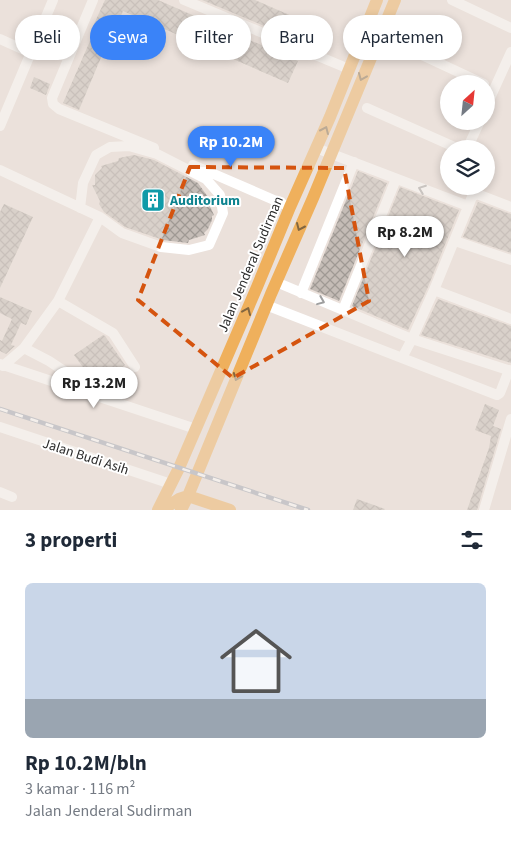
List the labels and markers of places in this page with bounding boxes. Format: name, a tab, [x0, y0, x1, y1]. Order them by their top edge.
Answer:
pin: Rp 10.2M	[179, 126, 283, 168]
building icon: Auditorium	[140, 187, 166, 213]
place label: Auditorium	[169, 191, 240, 211]
pin: Rp 8.2M	[359, 216, 451, 258]
pin: Rp 13.2M	[42, 366, 146, 409]

